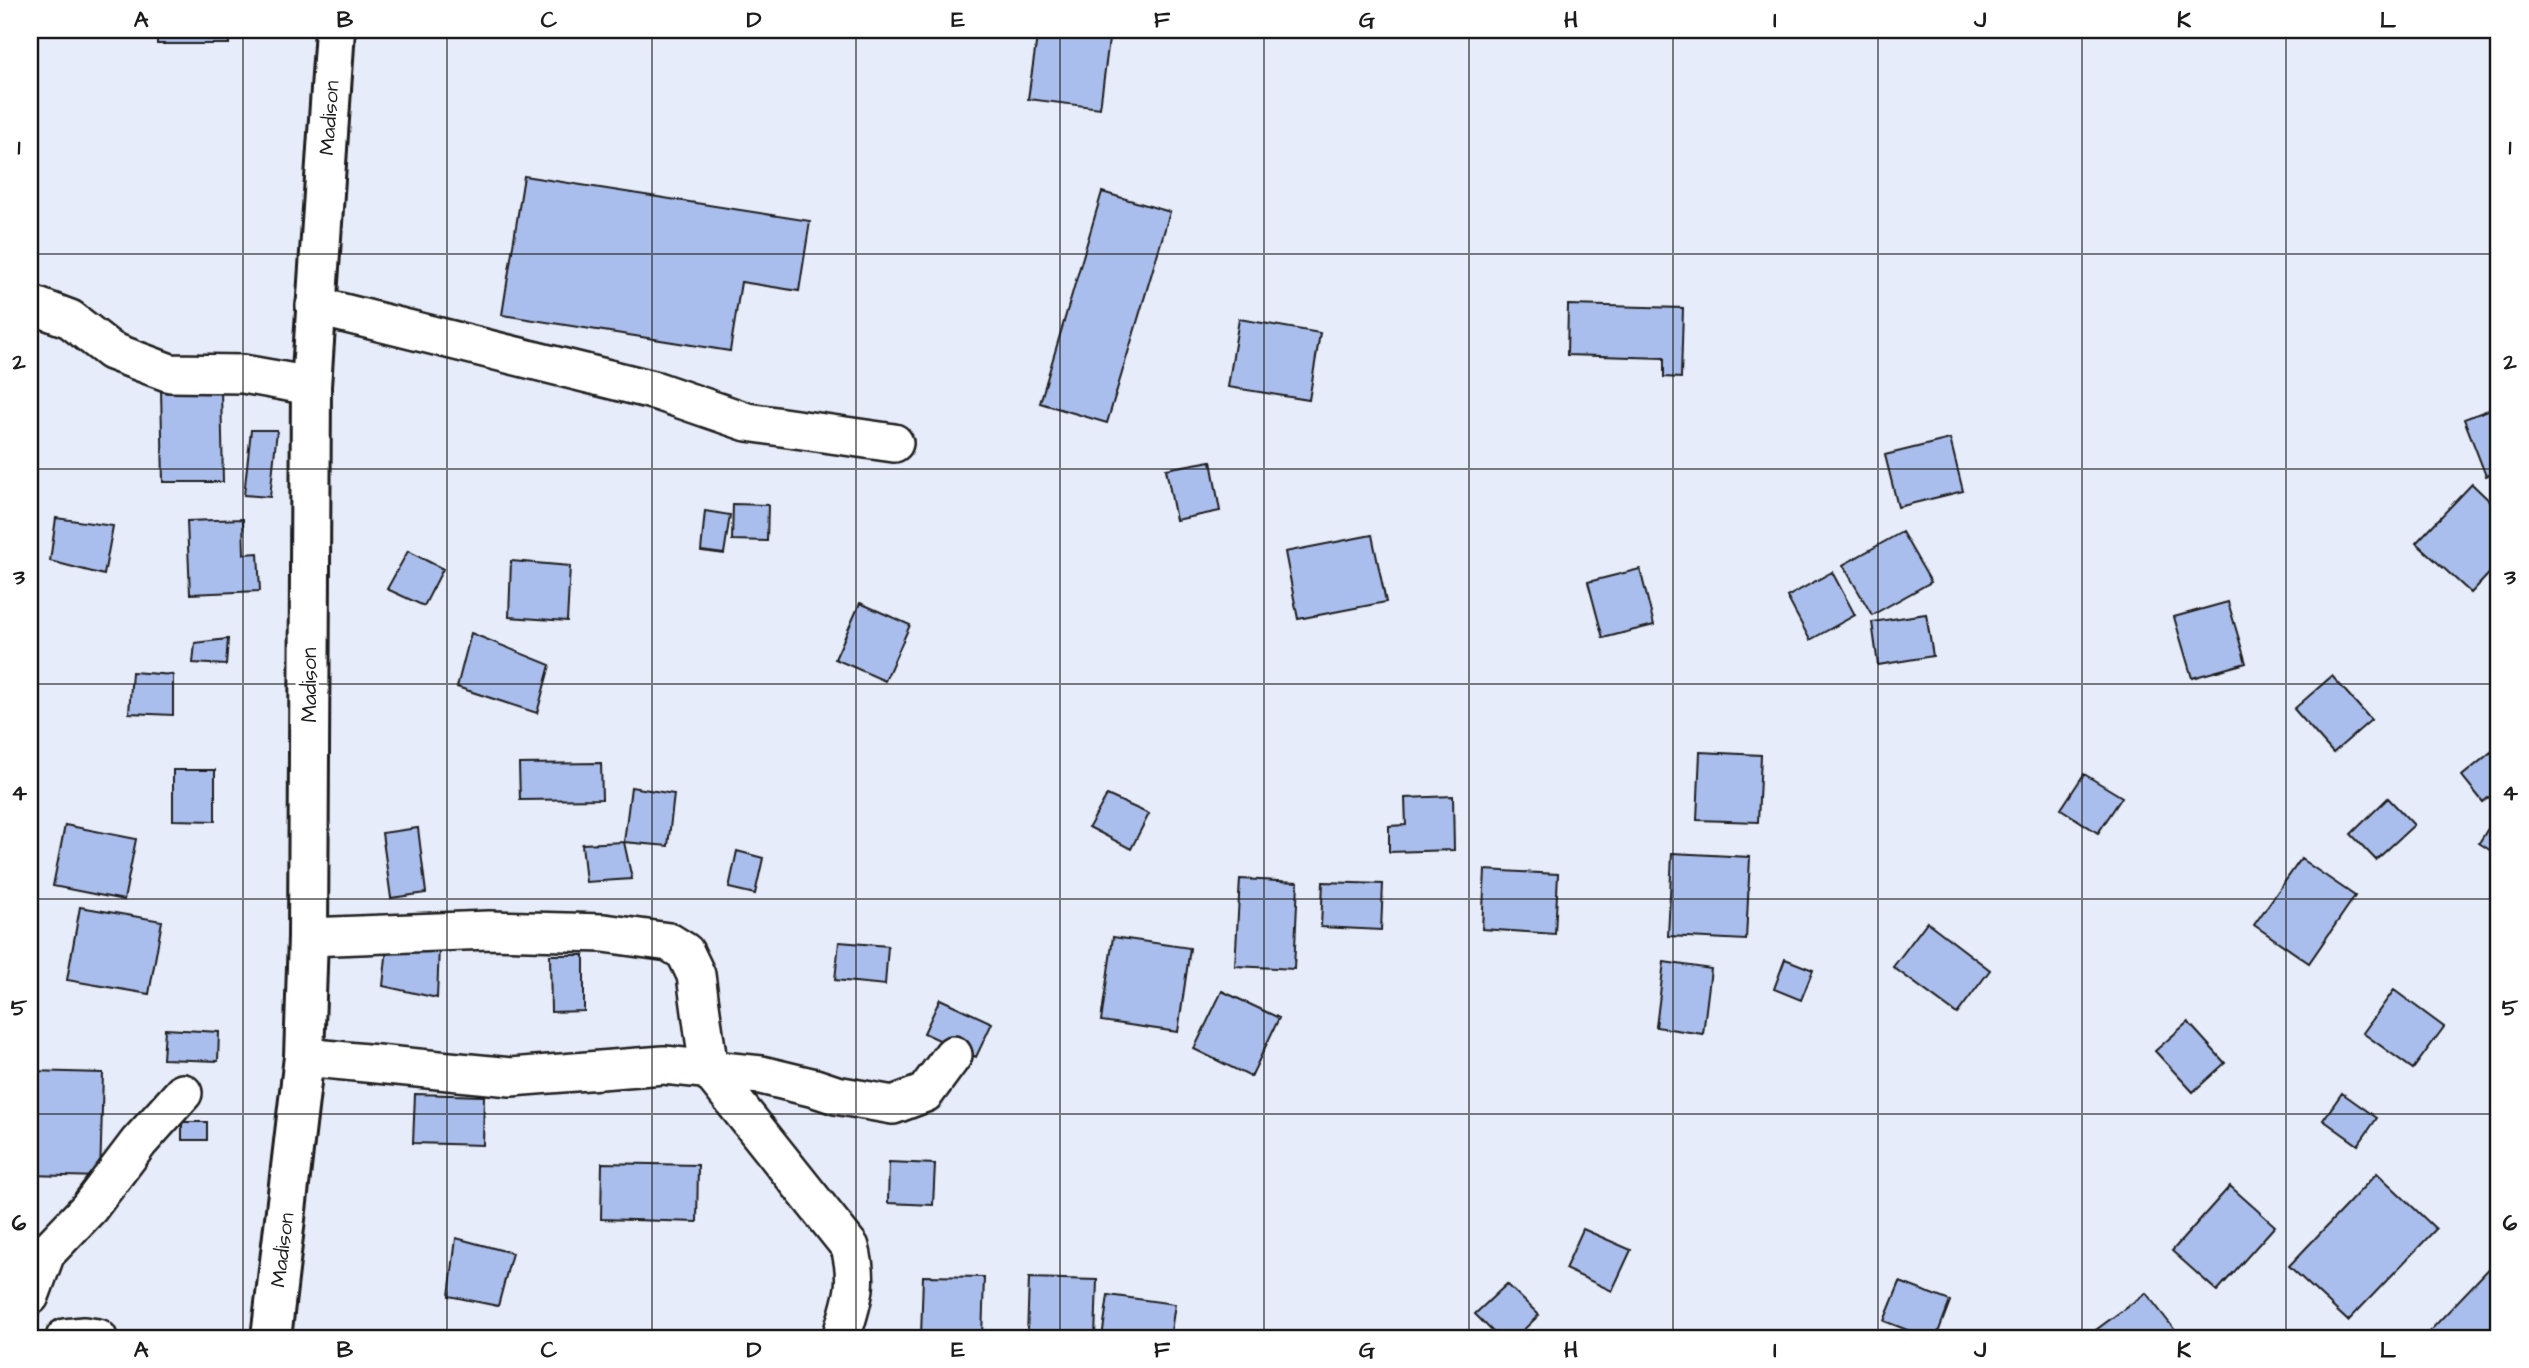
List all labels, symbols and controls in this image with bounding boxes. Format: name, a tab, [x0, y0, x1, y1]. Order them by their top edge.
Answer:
text: A	[134, 4, 149, 36]
text: B	[337, 4, 354, 36]
text: C	[541, 4, 558, 36]
text: D	[747, 4, 762, 36]
text: E	[951, 4, 965, 36]
text: F	[1154, 4, 1171, 36]
text: G	[1359, 4, 1375, 36]
text: H	[1564, 4, 1578, 36]
text: I	[1773, 4, 1777, 36]
text: J	[1973, 4, 1987, 36]
text: K	[2177, 4, 2192, 36]
text: L	[2380, 4, 2396, 36]
street label: Madison	[312, 80, 347, 156]
text: 1	[18, 131, 21, 163]
text: 1	[2509, 131, 2512, 163]
text: 2	[11, 346, 26, 378]
text: 2	[2502, 346, 2517, 378]
text: 3	[12, 561, 25, 593]
text: 3	[2503, 561, 2516, 593]
street label: Madison	[295, 648, 324, 722]
text: 4	[11, 777, 27, 809]
text: 4	[2502, 777, 2518, 809]
text: 5	[11, 992, 28, 1024]
text: 5	[2502, 992, 2519, 1024]
text: 6	[12, 1207, 27, 1239]
text: 6	[2503, 1207, 2518, 1239]
street label: Madison	[264, 1211, 301, 1289]
text: A	[134, 1334, 149, 1366]
text: B	[337, 1334, 354, 1366]
text: C	[541, 1334, 558, 1366]
text: D	[747, 1334, 762, 1366]
text: E	[951, 1334, 965, 1366]
text: F	[1154, 1334, 1171, 1366]
text: G	[1359, 1334, 1375, 1366]
text: H	[1564, 1334, 1578, 1366]
text: I	[1773, 1334, 1777, 1366]
text: J	[1973, 1334, 1987, 1366]
text: K	[2177, 1334, 2192, 1366]
text: L	[2380, 1334, 2396, 1366]

